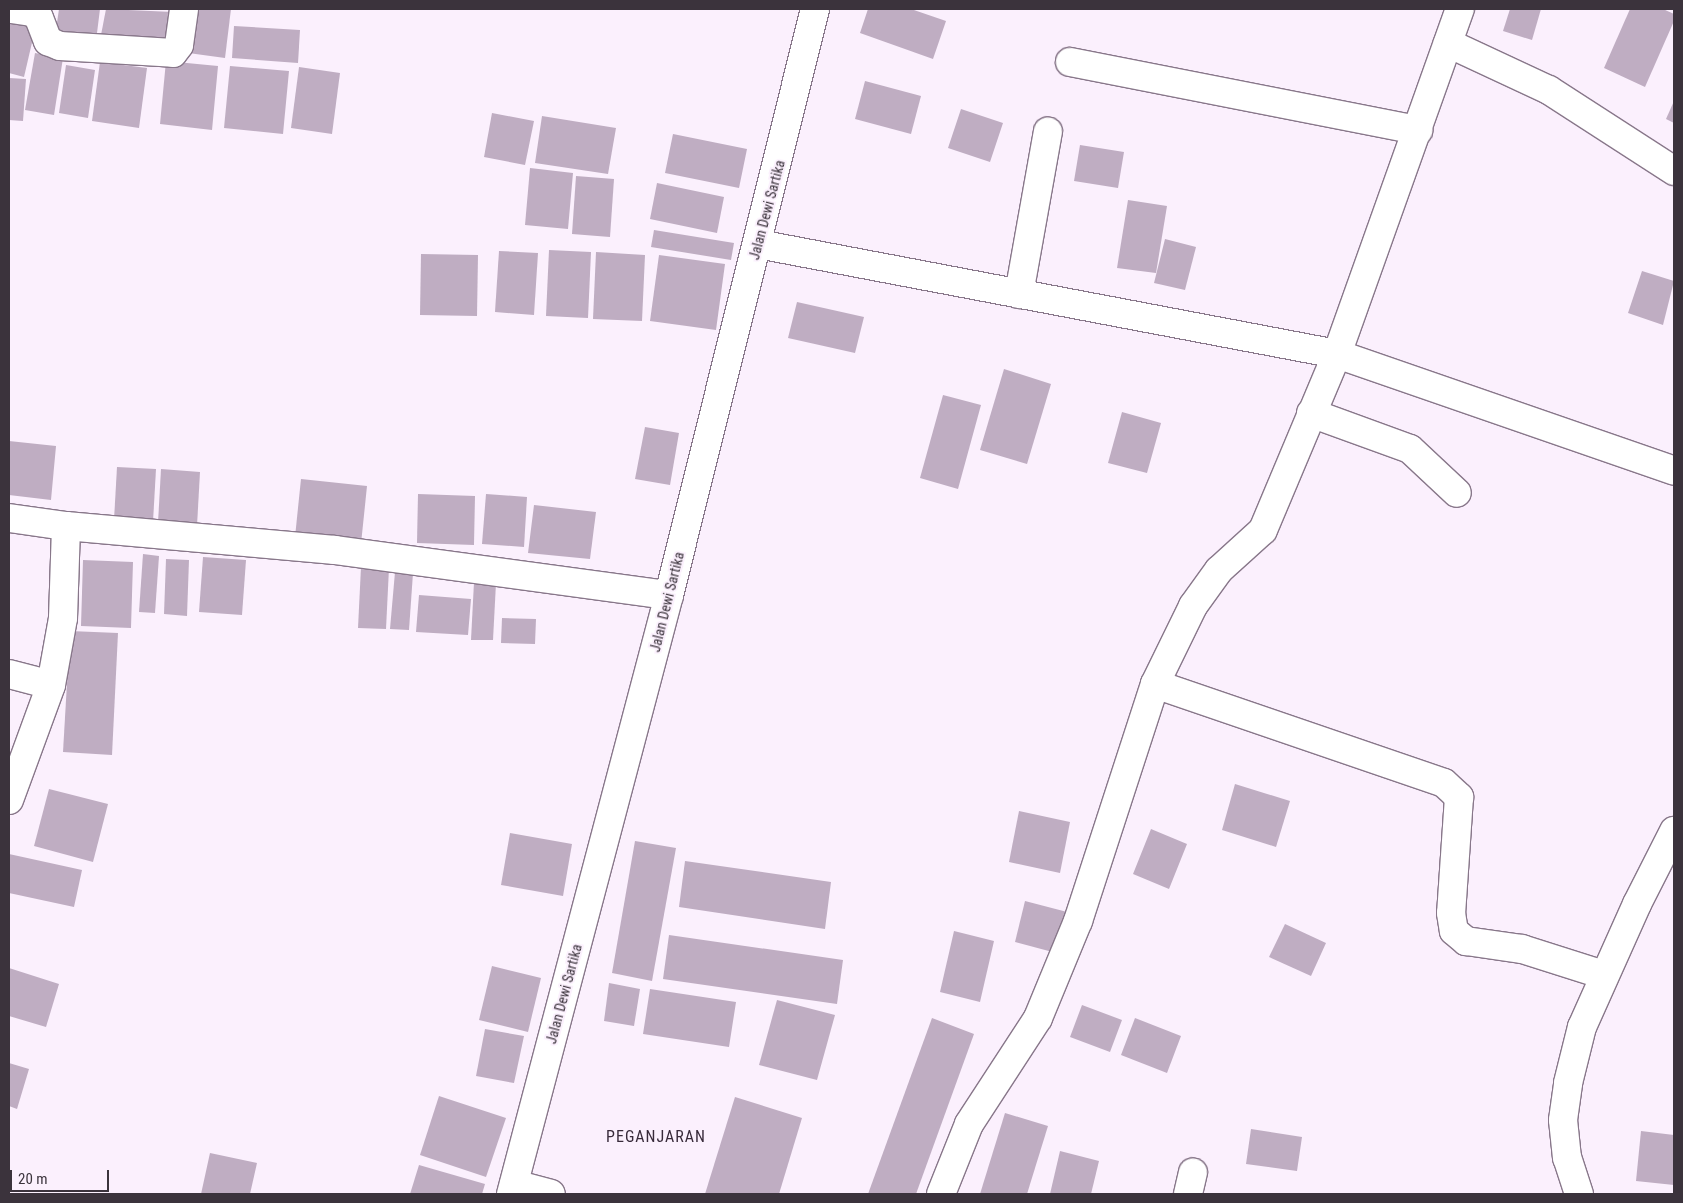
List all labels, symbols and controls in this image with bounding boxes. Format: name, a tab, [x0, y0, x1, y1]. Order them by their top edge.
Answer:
street label: Jalan Dewi Sartika	[746, 158, 788, 262]
street label: Jalan Dewi Sartika	[646, 550, 688, 654]
street label: Jalan Dewi Sartika	[543, 942, 585, 1046]
district label: PEGANJARAN	[605, 1127, 707, 1147]
scale bar	[12, 1160, 111, 1192]
text: 20 m	[18, 1170, 48, 1188]

